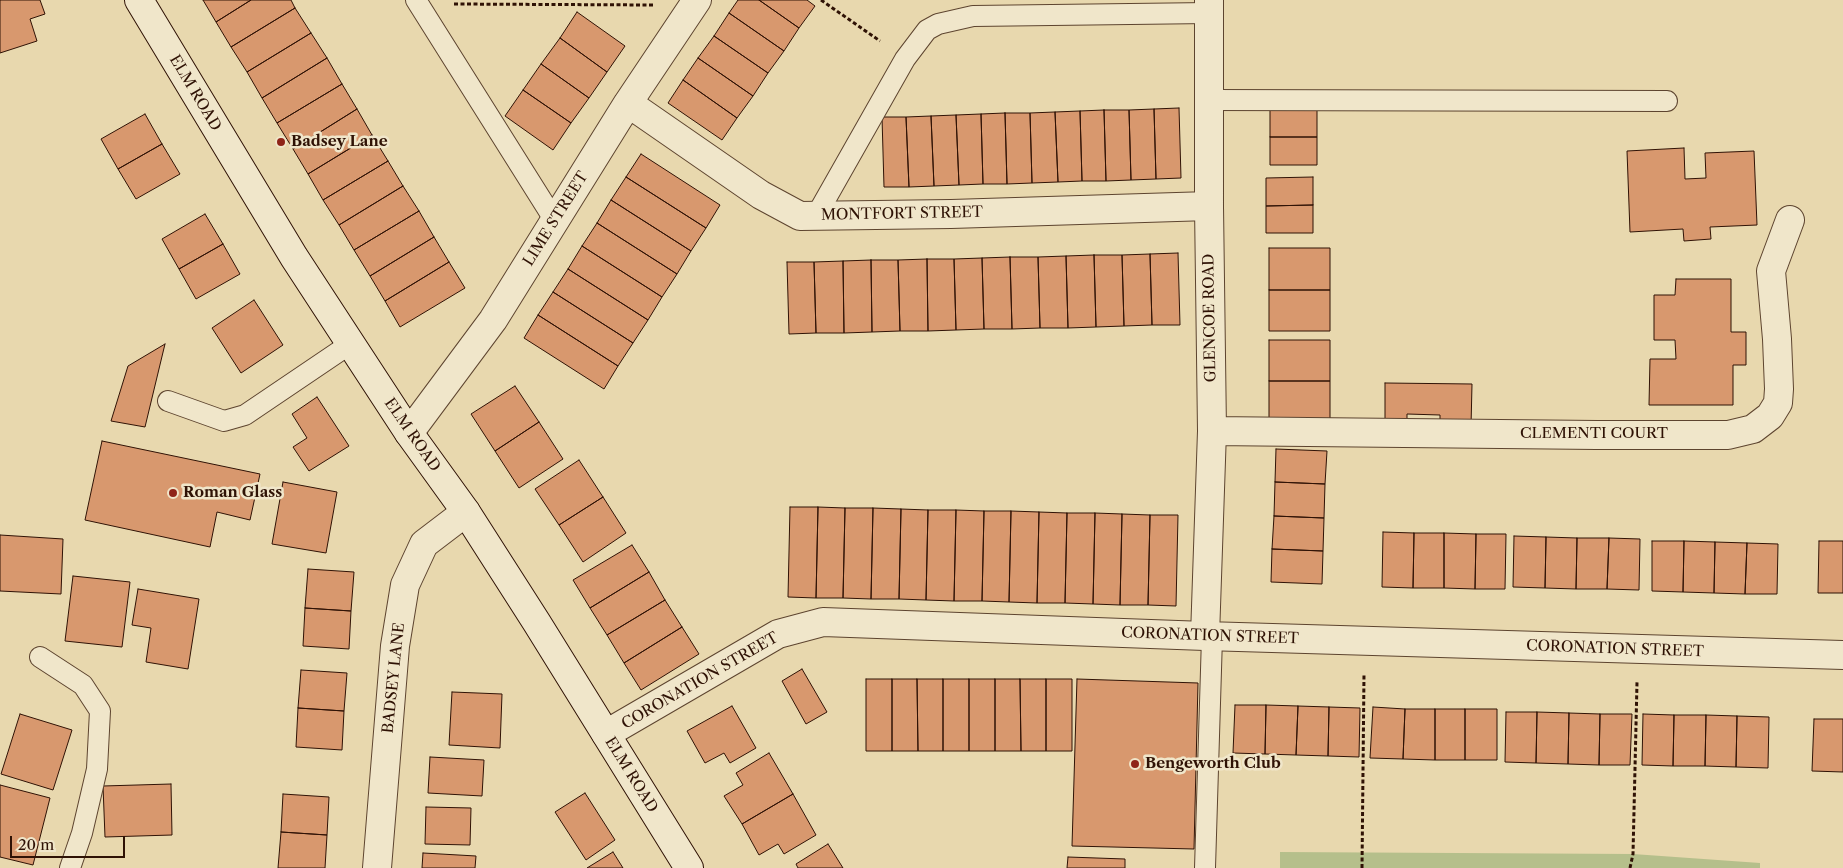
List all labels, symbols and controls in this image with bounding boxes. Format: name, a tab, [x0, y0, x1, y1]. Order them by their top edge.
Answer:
street label: ELM ROAD	[165, 52, 225, 134]
place label: Badsey Lane	[291, 133, 388, 151]
marker: Badsey Lane	[275, 136, 287, 148]
street label: LIME STREET	[520, 168, 592, 270]
street label: MONTFORT STREET	[821, 204, 983, 224]
street label: GLENCOE ROAD	[1200, 253, 1220, 383]
street label: ELM ROAD	[380, 395, 444, 475]
street label: CLEMENTI COURT	[1520, 425, 1668, 443]
place label: Roman Glass	[183, 484, 282, 502]
marker: Roman Glass	[167, 487, 179, 499]
street label: BADSEY LANE	[379, 622, 409, 734]
street label: CORONATION STREET	[1121, 624, 1299, 648]
street label: CORONATION STREET	[618, 629, 782, 733]
street label: CORONATION STREET	[1526, 637, 1704, 661]
street label: ELM ROAD	[601, 734, 661, 816]
place label: Bengeworth Club	[1145, 755, 1281, 773]
marker: Bengeworth Club	[1129, 758, 1141, 770]
scale bar	[12, 826, 128, 858]
text: 20 m	[18, 835, 54, 854]

